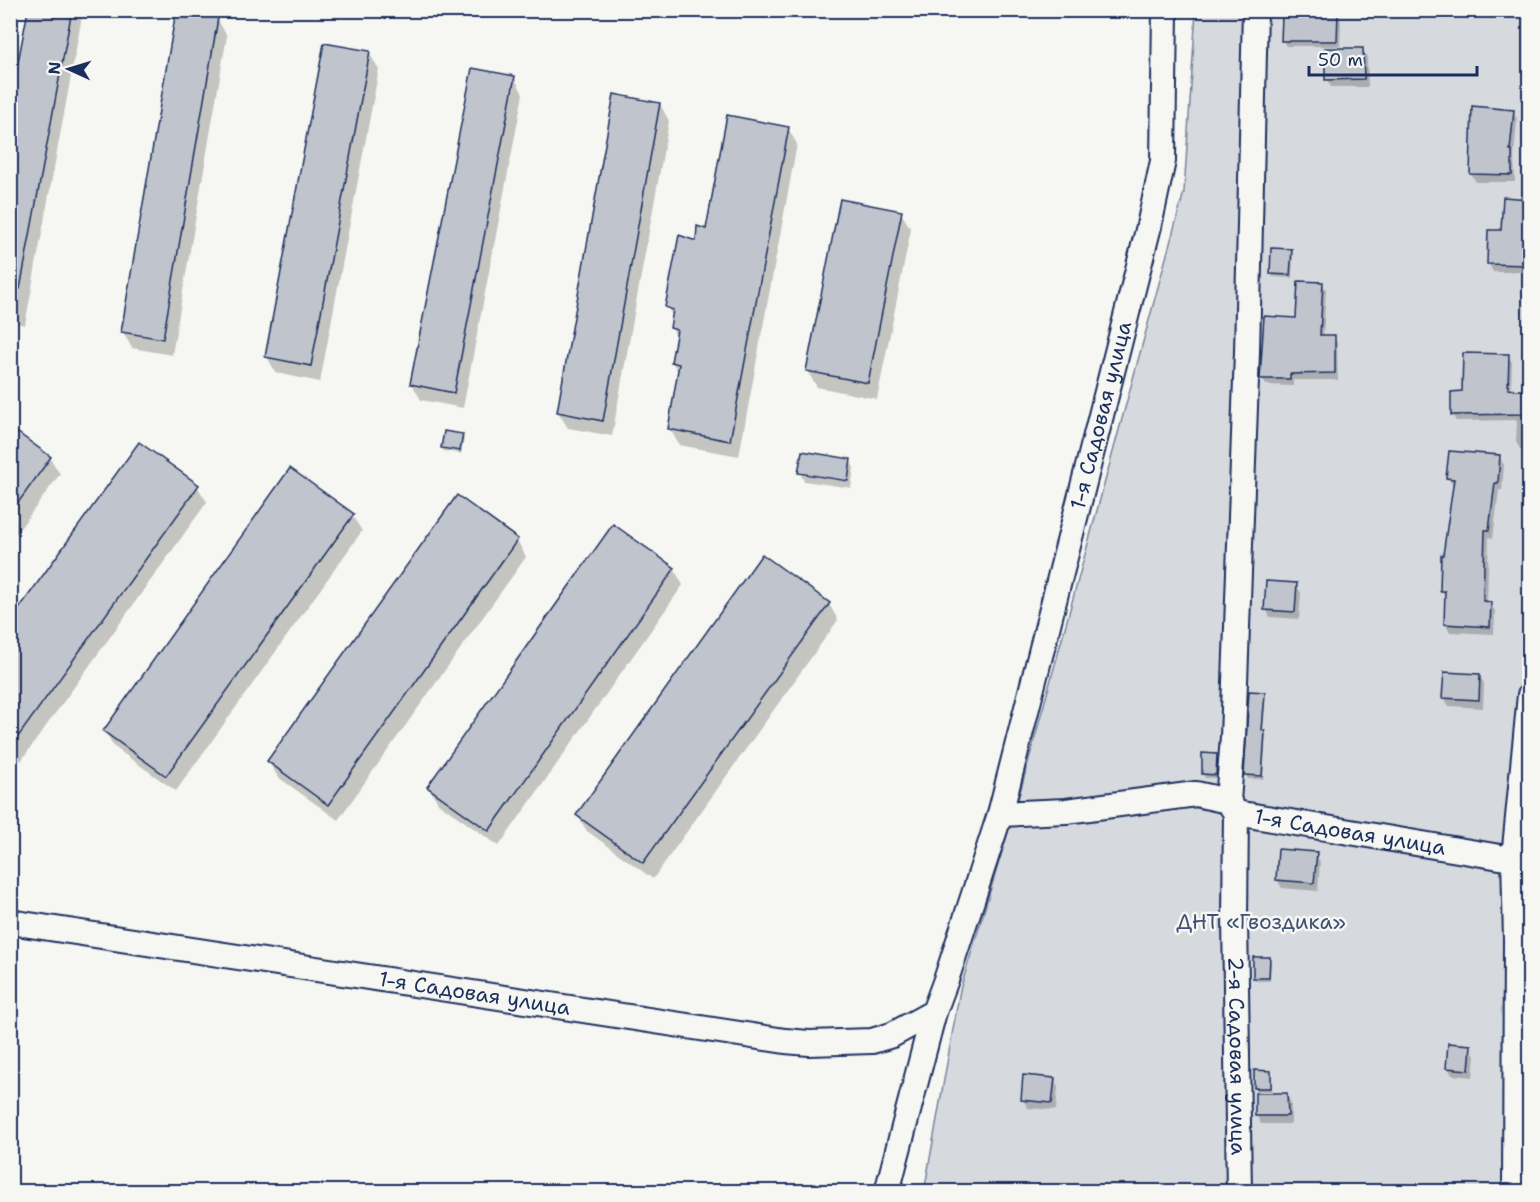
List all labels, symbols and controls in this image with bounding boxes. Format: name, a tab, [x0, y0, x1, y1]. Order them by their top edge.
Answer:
north arrow	[39, 39, 99, 99]
scale bar	[1309, 39, 1477, 77]
text: 50 m	[1318, 48, 1363, 72]
text: N	[44, 61, 65, 75]
street label: 1-я Садовая улица	[1064, 318, 1138, 512]
street label: 1-я Садовая улица	[1252, 802, 1448, 862]
park label: ДНТ «Гвоздика»	[1176, 908, 1346, 936]
street label: 2-я Садовая улица	[1222, 957, 1252, 1155]
street label: 1-я Садовая улица	[377, 965, 572, 1022]

